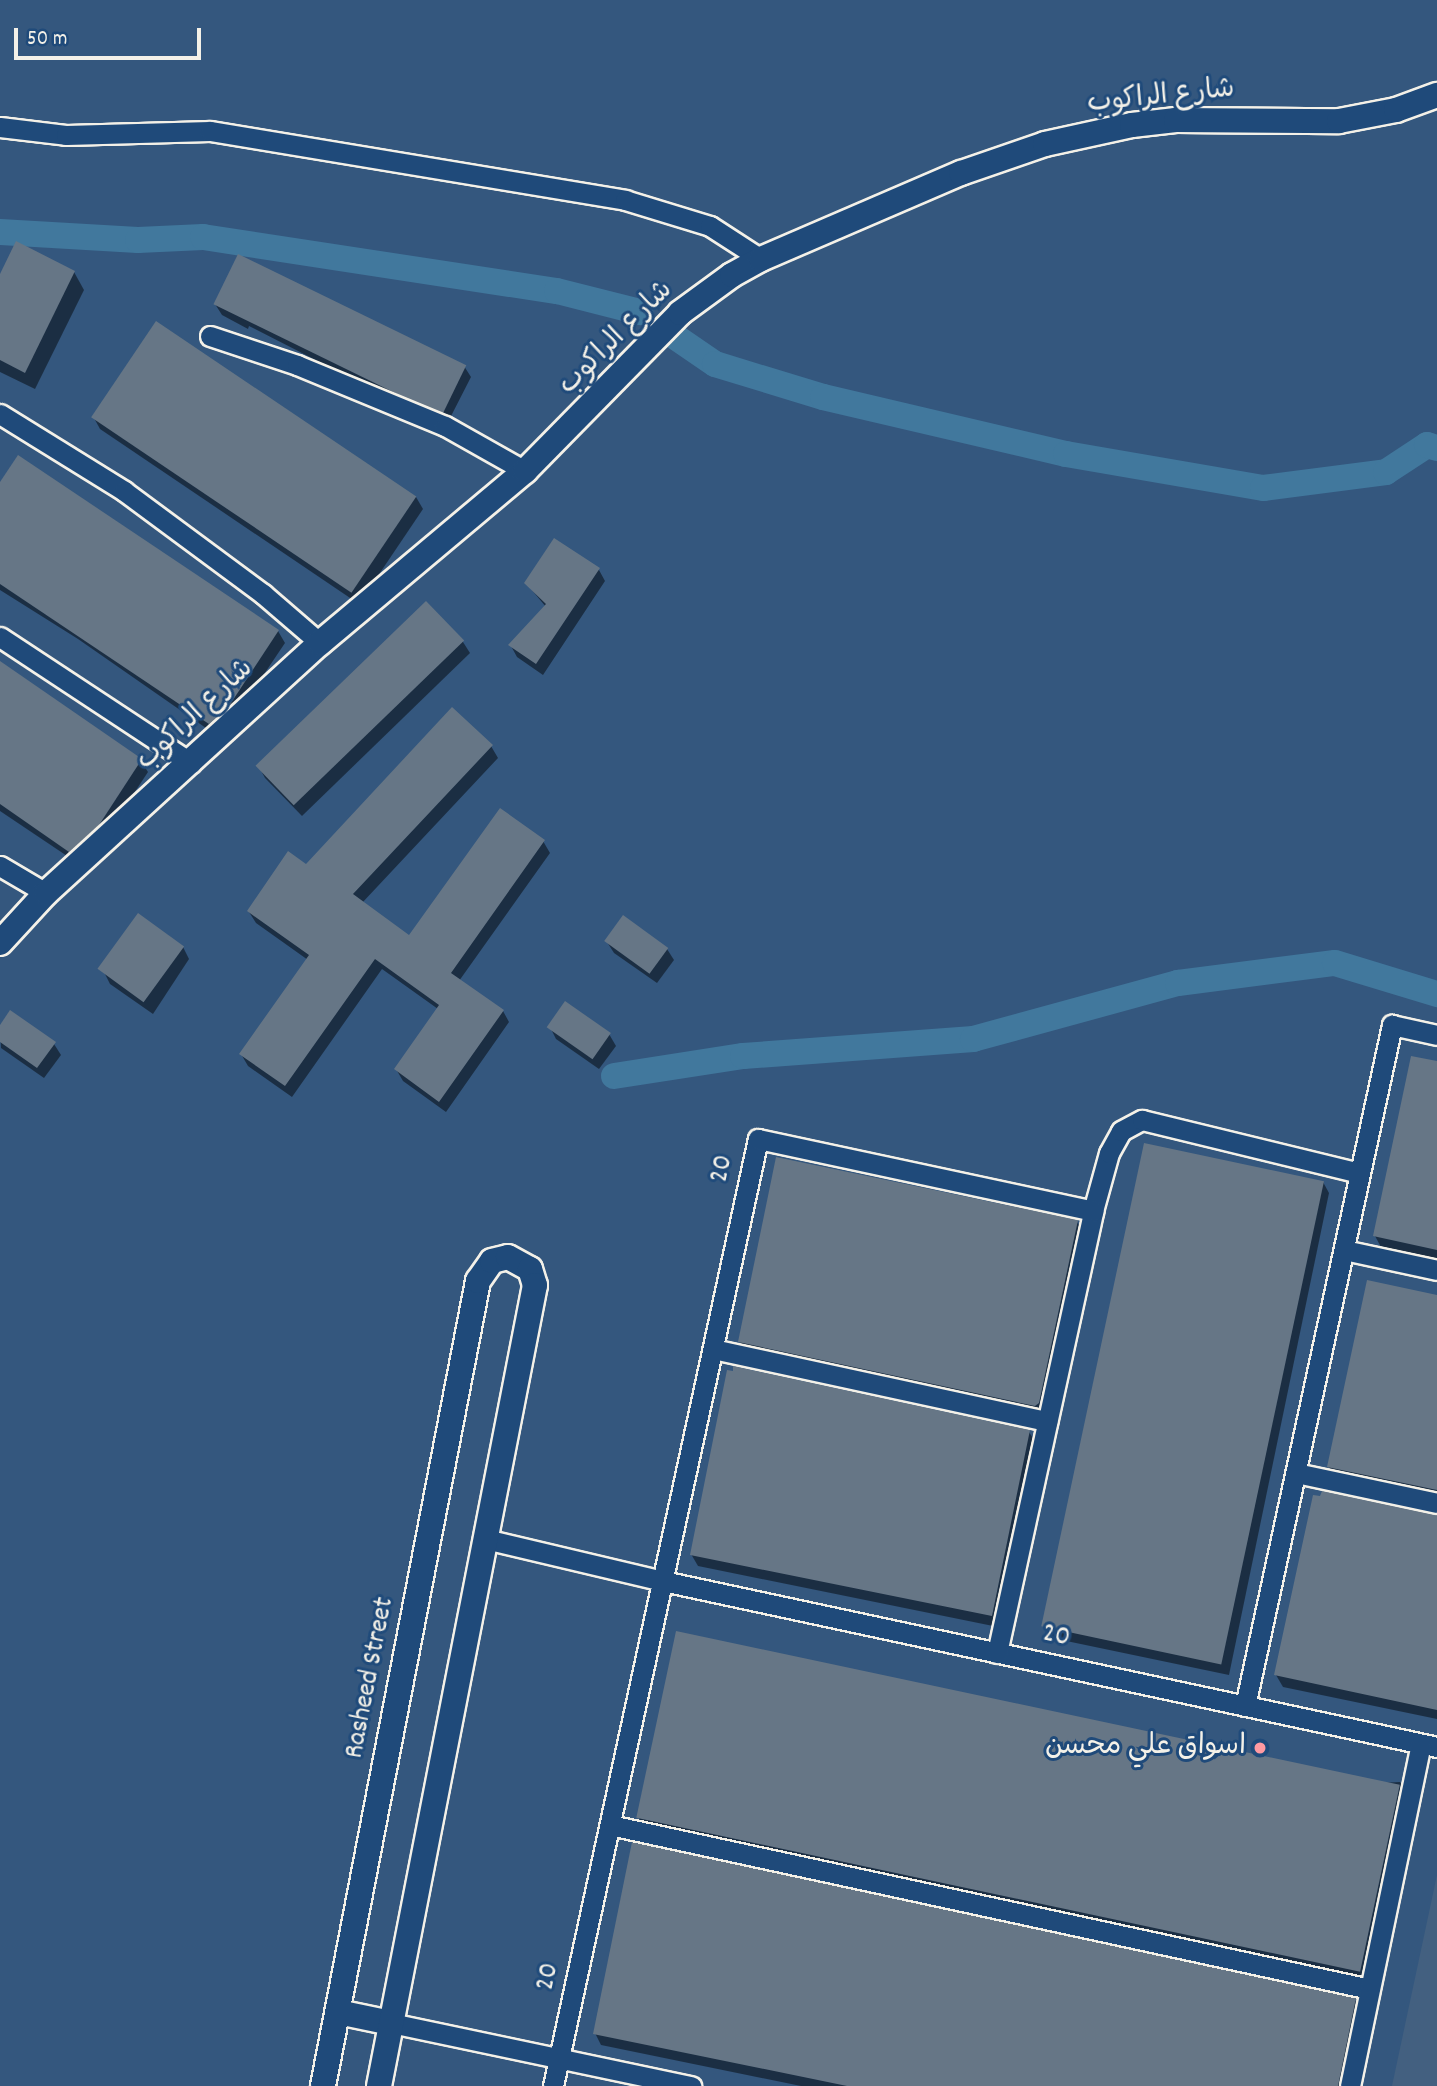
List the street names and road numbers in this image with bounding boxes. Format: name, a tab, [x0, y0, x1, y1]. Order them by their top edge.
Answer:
street label: شارع الراكوب	[1086, 74, 1236, 122]
street label: شارع الراكوب	[553, 275, 681, 403]
street label: شارع الراكوب	[130, 653, 262, 779]
street label: 20	[704, 1152, 742, 1186]
street label: Rasheed Street	[339, 1594, 403, 1762]
street label: 20	[1039, 1618, 1073, 1656]
street label: 20	[530, 1960, 568, 1994]

